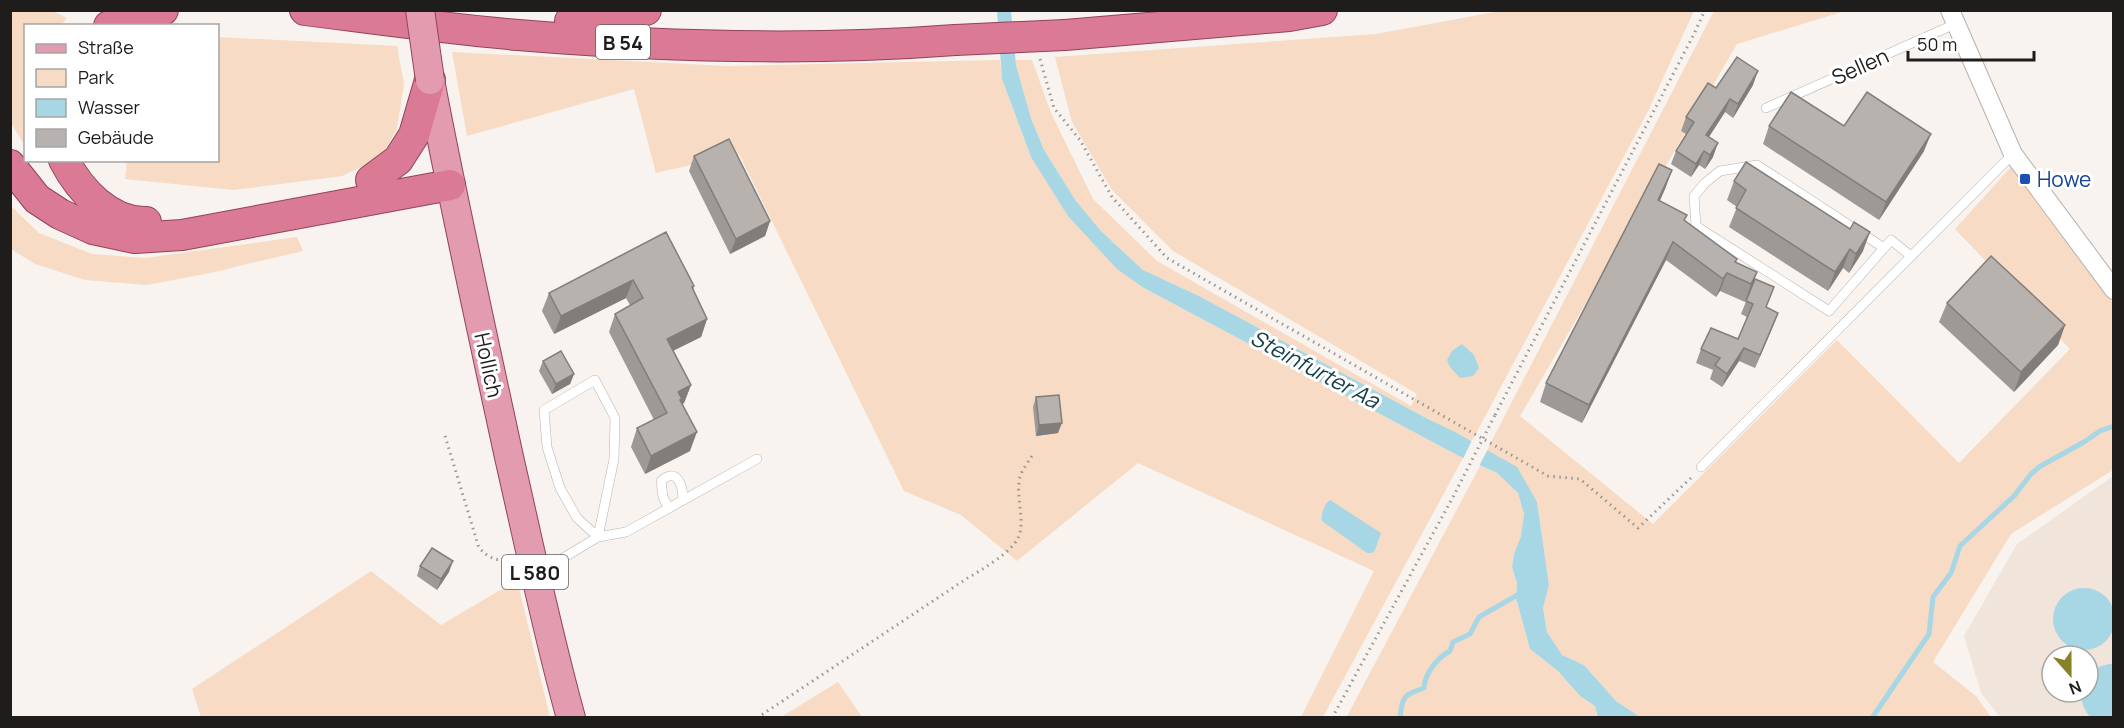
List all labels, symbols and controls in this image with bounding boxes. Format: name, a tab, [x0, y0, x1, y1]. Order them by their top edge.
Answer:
legend	[24, 24, 219, 162]
scale bar	[1908, 24, 2034, 62]
road number: B 54	[596, 25, 650, 59]
text: 50 m	[1917, 32, 1957, 56]
text: Straße	[78, 35, 134, 59]
street label: Sellen	[1827, 41, 1893, 91]
text: Park	[78, 65, 115, 89]
text: Wasser	[78, 95, 140, 119]
text: Gebäude	[78, 125, 154, 149]
place label: Howe	[2037, 165, 2091, 193]
marker: Howe	[2018, 172, 2032, 186]
water label: Steinfurter Aa	[1245, 323, 1386, 416]
street label: Hollich	[468, 330, 510, 400]
road number: L 580	[502, 555, 568, 589]
north arrow	[2040, 644, 2100, 704]
text: N	[2066, 676, 2085, 700]

